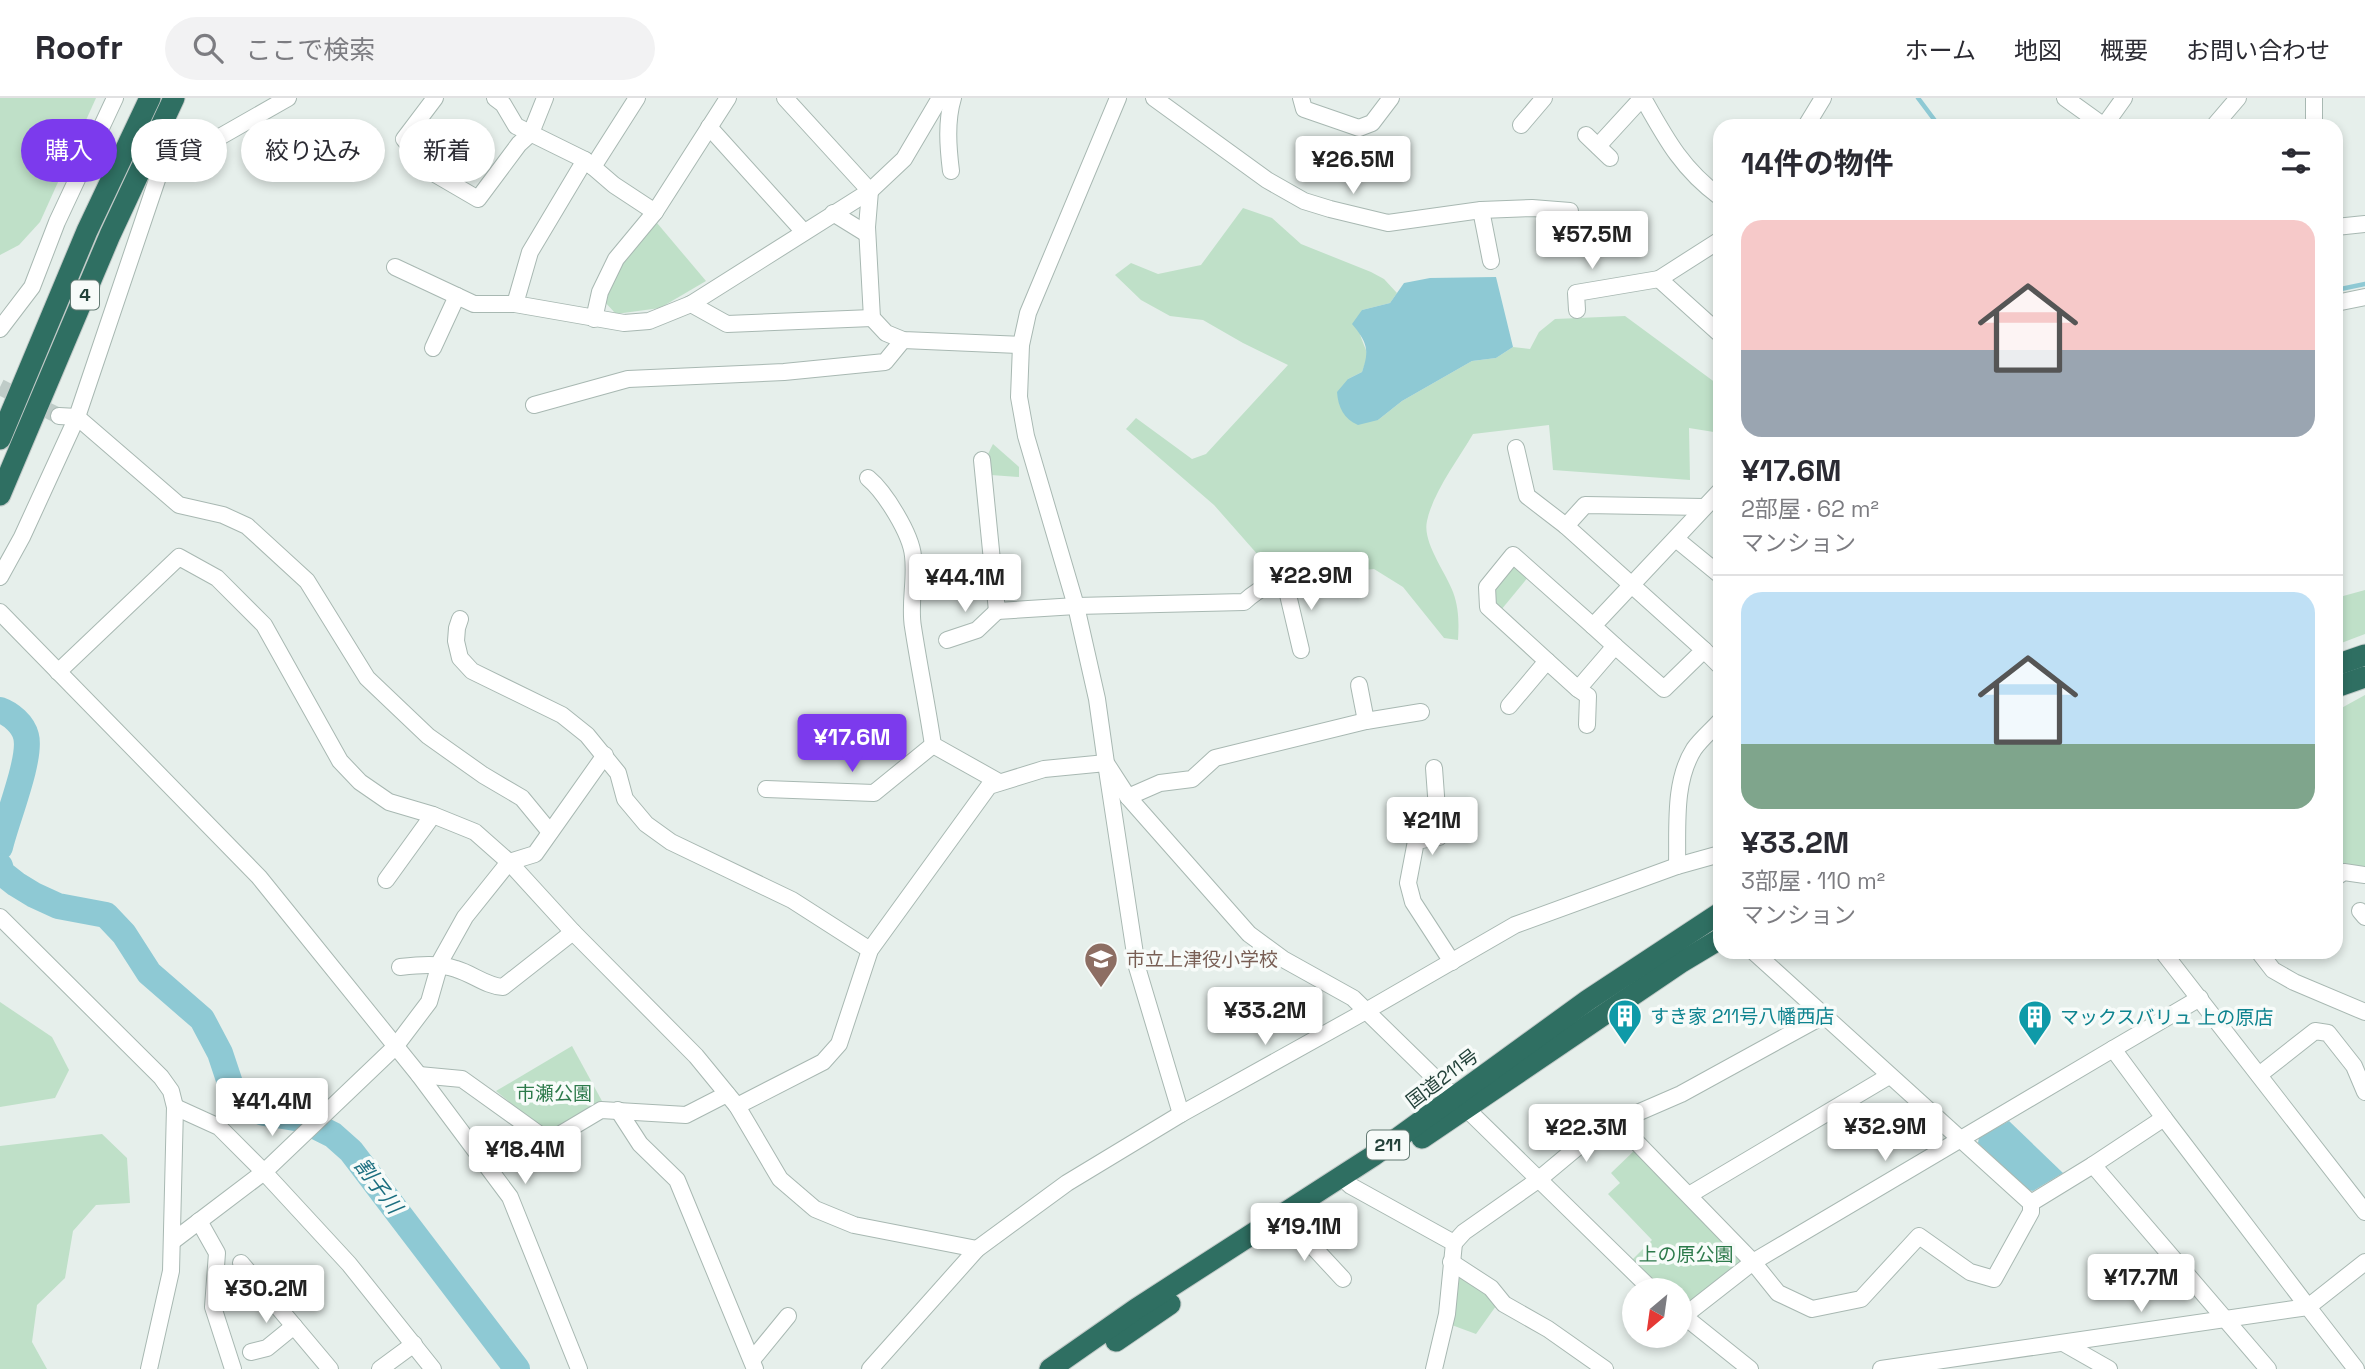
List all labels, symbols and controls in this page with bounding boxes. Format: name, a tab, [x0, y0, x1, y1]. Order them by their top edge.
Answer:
search box	[165, 17, 655, 80]
text: Roofr	[35, 27, 123, 69]
icon: search	[189, 29, 227, 67]
text: ここで検索	[245, 33, 375, 67]
text: ホーム	[1905, 35, 1976, 66]
text: 地図	[2014, 35, 2062, 66]
text: 概要	[2100, 35, 2148, 66]
text: お問い合わせ	[2186, 35, 2330, 66]
chip: 購入	[21, 119, 117, 182]
chip: 賃貸	[131, 119, 227, 182]
chip: 絞り込み	[241, 119, 385, 182]
chip: 新着	[399, 119, 495, 182]
pin: ¥26.5M	[1296, 136, 1410, 196]
icon: filters	[2277, 142, 2315, 180]
text: ¥26.5M	[1311, 144, 1395, 174]
text: 14件の物件	[1741, 144, 1894, 183]
pin: ¥57.5M	[1535, 212, 1649, 271]
text: ¥57.5M	[1552, 219, 1632, 249]
icon: home	[1965, 265, 2091, 391]
road number: 4	[71, 280, 99, 310]
text: ¥17.6M	[1741, 451, 1841, 490]
text: 2部屋 · 62 m²	[1741, 494, 1879, 524]
text: マンション	[1741, 528, 1856, 558]
pin: ¥22.9M	[1254, 552, 1368, 612]
pin: ¥44.1M	[908, 554, 1022, 614]
text: ¥22.9M	[1270, 560, 1352, 590]
text: ¥44.1M	[925, 562, 1005, 592]
icon: home	[1965, 637, 2091, 763]
pin: ¥17.6M	[795, 714, 909, 774]
text: ¥17.6M	[814, 722, 890, 752]
pin: ¥21M	[1391, 798, 1473, 857]
text: ¥21M	[1403, 805, 1461, 835]
text: ¥33.2M	[1741, 823, 1849, 862]
text: 3部屋 · 110 m²	[1741, 866, 1885, 896]
text: マンション	[1741, 900, 1856, 930]
school or university icon: 市立上津役小学校	[1082, 940, 1120, 989]
place label: 市立上津役小学校	[1126, 947, 1278, 972]
pin: ¥33.2M	[1208, 988, 1322, 1047]
text: ¥33.2M	[1223, 995, 1307, 1025]
building icon: すき家 211号八幡西店	[1606, 997, 1644, 1046]
building icon: マックスバリュ 上の原店	[2016, 998, 2054, 1047]
place label: すき家 211号八幡西店	[1650, 1004, 1834, 1029]
place label: マックスバリュ 上の原店	[2060, 1005, 2273, 1030]
street label: 国道211号	[1401, 1043, 1484, 1114]
pin: ¥41.4M	[215, 1079, 329, 1138]
park label: 市瀬公園	[516, 1081, 592, 1106]
text: ¥41.4M	[232, 1086, 312, 1116]
pin: ¥22.3M	[1529, 1104, 1643, 1164]
pin: ¥32.9M	[1828, 1104, 1942, 1163]
text: ¥32.9M	[1843, 1111, 1927, 1141]
text: ¥22.3M	[1545, 1112, 1627, 1142]
pin: ¥18.4M	[468, 1126, 582, 1186]
road number: 211	[1367, 1130, 1409, 1160]
text: ¥18.4M	[485, 1134, 565, 1164]
water label: 割子川	[349, 1152, 409, 1221]
pin: ¥19.1M	[1247, 1204, 1361, 1263]
text: ¥19.1M	[1267, 1211, 1341, 1241]
park label: 上の原公園	[1638, 1242, 1734, 1267]
pin: ¥17.7M	[2084, 1254, 2198, 1314]
text: ¥17.7M	[2104, 1262, 2178, 1292]
pin: ¥30.2M	[209, 1266, 323, 1325]
text: ¥30.2M	[224, 1273, 308, 1303]
north arrow	[1622, 1278, 1692, 1348]
map controls	[1622, 1278, 1692, 1348]

